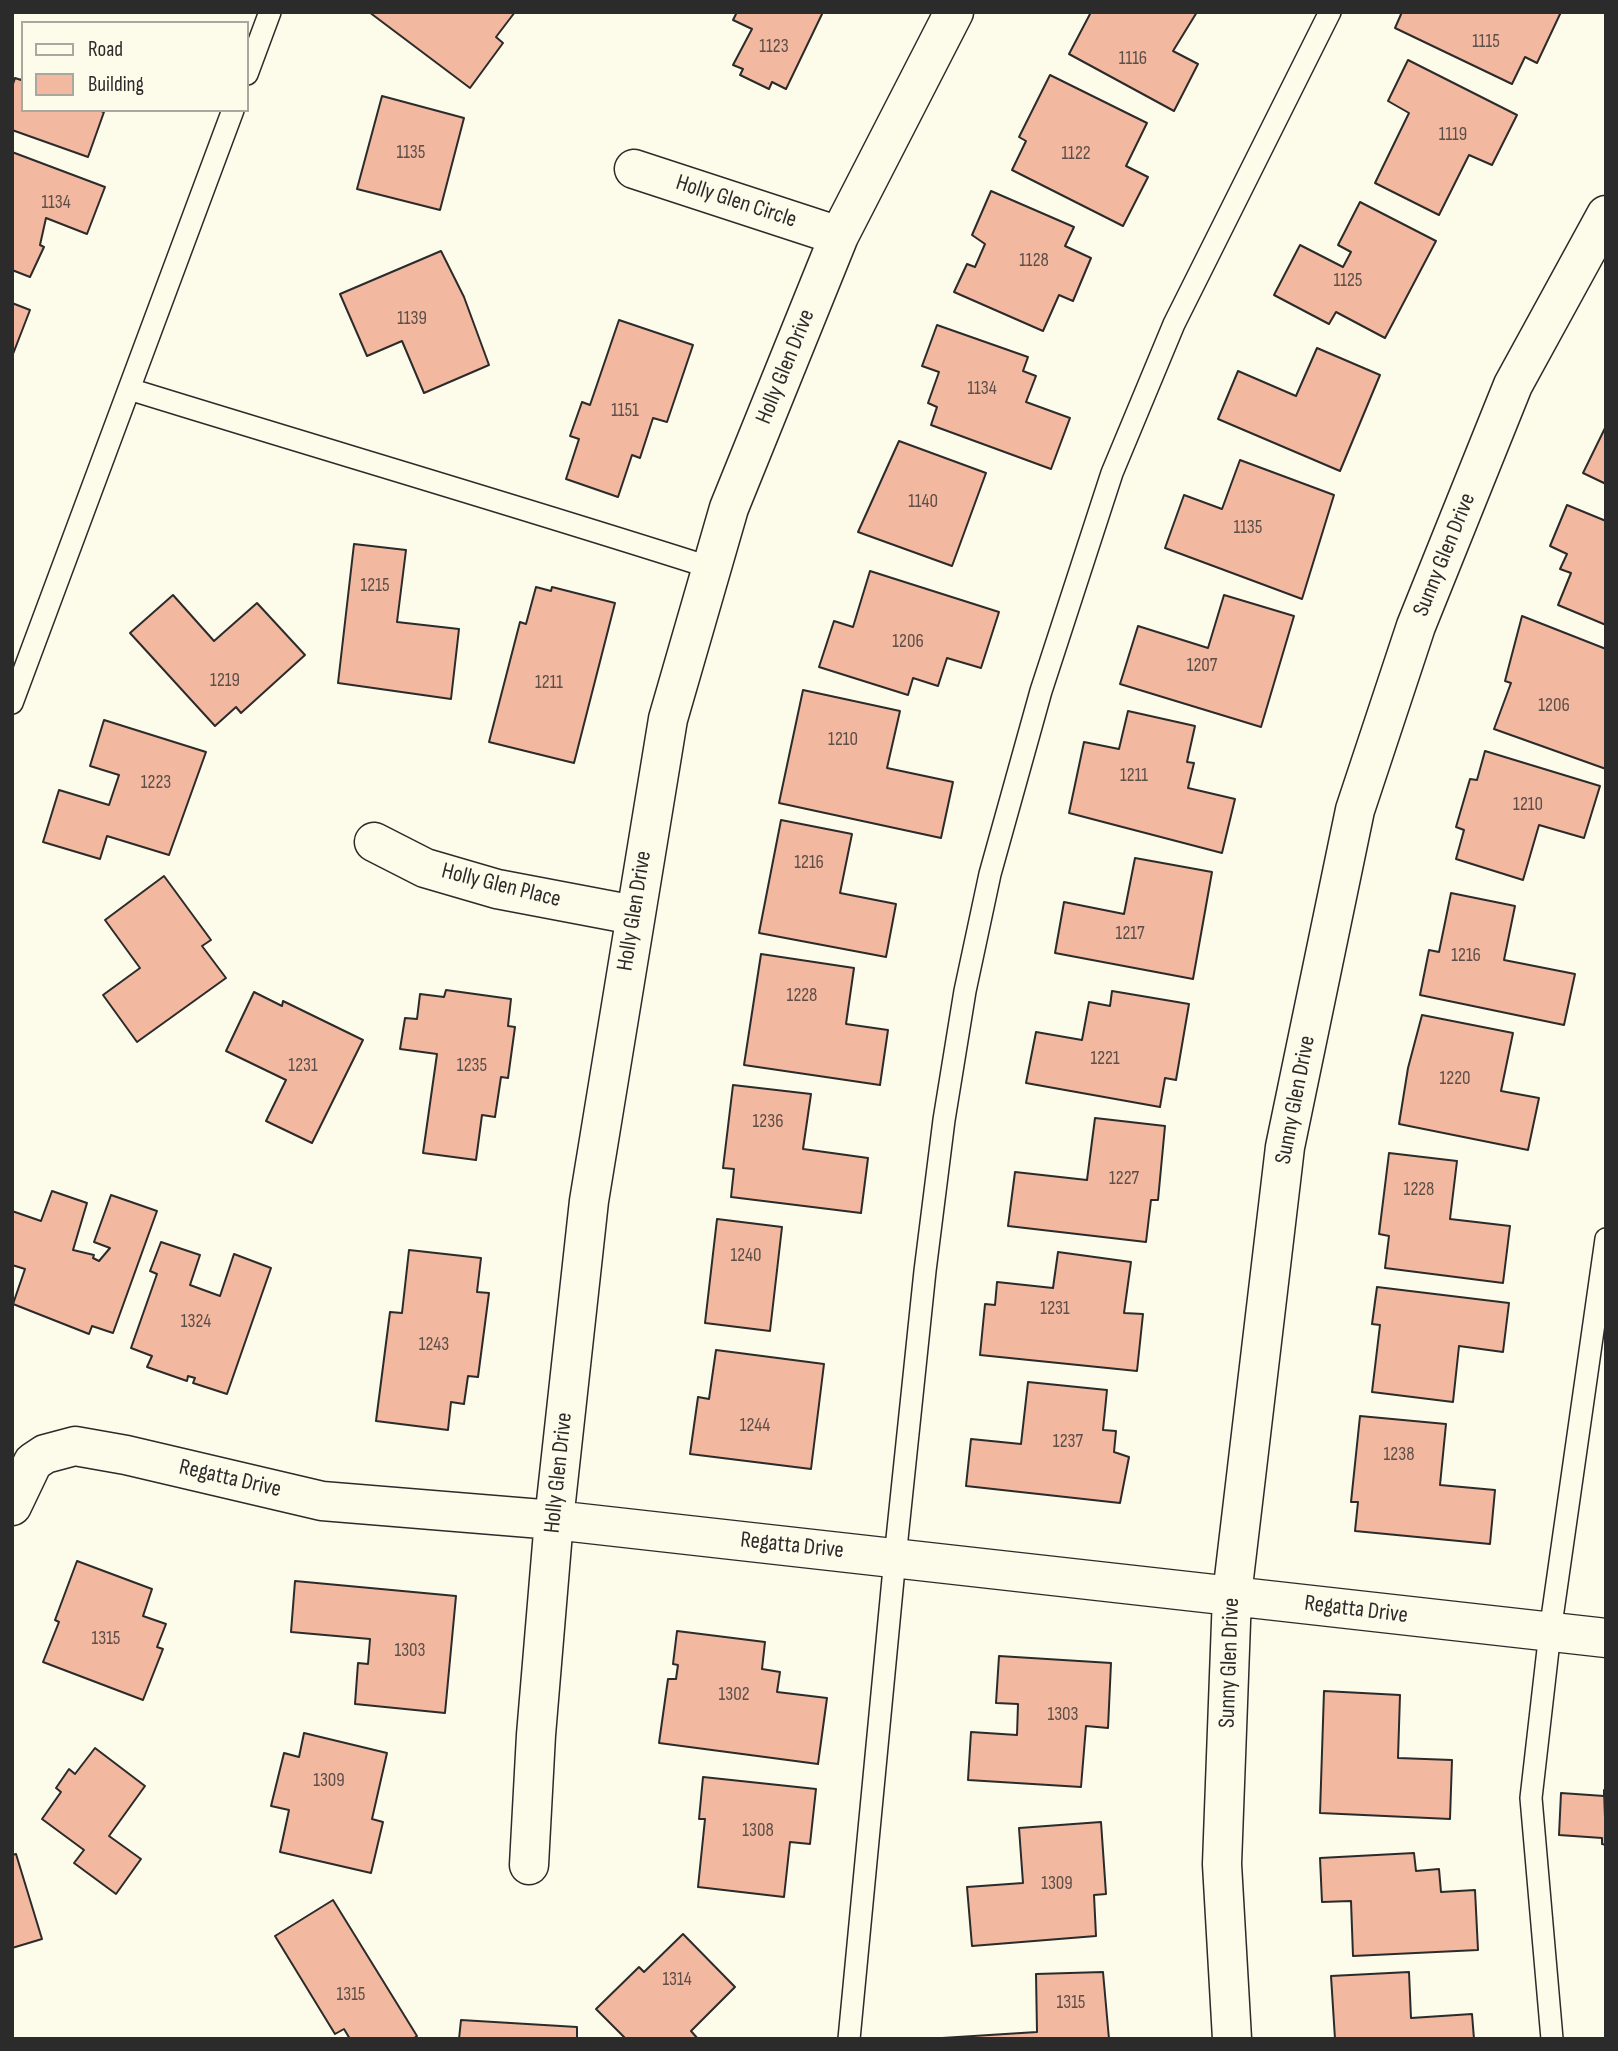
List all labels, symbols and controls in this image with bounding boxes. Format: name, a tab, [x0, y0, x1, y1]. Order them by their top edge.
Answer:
legend	[21, 21, 248, 112]
house number: 1115	[1472, 31, 1500, 53]
house number: 1123	[759, 36, 789, 58]
text: Road	[88, 37, 123, 62]
house number: 1116	[1119, 48, 1147, 70]
text: Building	[88, 72, 144, 97]
house number: 1119	[1439, 124, 1467, 146]
house number: 1135	[397, 142, 425, 164]
house number: 1122	[1061, 143, 1091, 165]
street label: Holly Glen Circle	[672, 170, 800, 234]
house number: 1134	[41, 192, 71, 214]
house number: 1128	[1019, 250, 1049, 272]
house number: 1125	[1334, 270, 1362, 292]
street label: Holly Glen Drive	[751, 306, 821, 428]
house number: 1139	[397, 308, 427, 330]
house number: 1134	[967, 378, 997, 400]
house number: 1151	[611, 400, 639, 422]
street label: Sunny Glen Drive	[1408, 489, 1482, 621]
house number: 1140	[908, 491, 938, 513]
house number: 1135	[1234, 517, 1262, 539]
house number: 1215	[360, 575, 390, 597]
house number: 1206	[892, 631, 924, 653]
house number: 1207	[1187, 655, 1217, 677]
house number: 1219	[210, 670, 240, 692]
house number: 1211	[535, 672, 563, 694]
house number: 1206	[1538, 695, 1570, 717]
house number: 1210	[828, 729, 858, 751]
house number: 1211	[1120, 765, 1148, 787]
house number: 1223	[141, 772, 171, 794]
house number: 1210	[1513, 794, 1543, 816]
street label: Holly Glen Drive	[612, 849, 658, 973]
house number: 1216	[794, 852, 824, 874]
street label: Holly Glen Place	[438, 858, 564, 914]
house number: 1217	[1116, 923, 1144, 945]
house number: 1216	[1451, 945, 1481, 967]
house number: 1228	[787, 985, 817, 1007]
street label: Sunny Glen Drive	[1270, 1033, 1322, 1167]
house number: 1221	[1090, 1048, 1120, 1070]
house number: 1231	[288, 1055, 318, 1077]
house number: 1235	[457, 1055, 487, 1077]
house number: 1220	[1439, 1068, 1471, 1090]
house number: 1236	[753, 1111, 783, 1133]
house number: 1227	[1109, 1168, 1139, 1190]
house number: 1228	[1404, 1179, 1434, 1201]
house number: 1240	[731, 1245, 761, 1267]
house number: 1231	[1040, 1298, 1070, 1320]
house number: 1324	[181, 1311, 211, 1333]
house number: 1243	[419, 1334, 449, 1356]
street label: Holly Glen Drive	[539, 1411, 579, 1535]
house number: 1244	[740, 1415, 770, 1437]
house number: 1237	[1053, 1431, 1083, 1453]
house number: 1238	[1383, 1444, 1415, 1466]
street label: Regatta Drive	[176, 1454, 284, 1504]
street label: Regatta Drive	[739, 1527, 845, 1565]
street label: Regatta Drive	[1303, 1590, 1409, 1630]
street label: Sunny Glen Drive	[1214, 1597, 1246, 1729]
house number: 1315	[92, 1628, 120, 1650]
house number: 1303	[394, 1640, 426, 1662]
house number: 1302	[719, 1684, 749, 1706]
house number: 1303	[1047, 1704, 1079, 1726]
house number: 1309	[313, 1770, 345, 1792]
house number: 1308	[742, 1820, 774, 1842]
house number: 1309	[1041, 1873, 1073, 1895]
house number: 1314	[662, 1969, 692, 1991]
house number: 1315	[337, 1984, 365, 2006]
house number: 1315	[1057, 1992, 1085, 2014]

